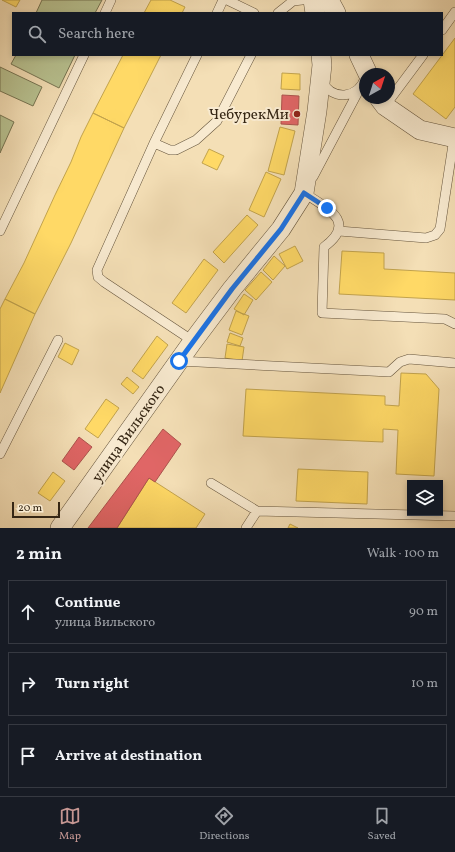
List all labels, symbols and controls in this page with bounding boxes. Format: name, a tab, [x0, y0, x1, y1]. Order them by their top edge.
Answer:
search box	[12, 12, 443, 56]
icon: search	[26, 23, 48, 45]
text: Search here	[58, 24, 135, 45]
north arrow	[359, 68, 395, 104]
place label: ЧебурекМи	[209, 105, 289, 126]
marker: ЧебурекМи	[292, 109, 302, 119]
route end	[318, 199, 336, 217]
route start	[170, 352, 188, 370]
street label: улица Вильского	[87, 380, 171, 487]
map controls	[407, 480, 443, 516]
button: layers	[407, 480, 443, 516]
scale bar	[12, 500, 60, 519]
text: 20 m	[18, 501, 42, 516]
text: 2 min	[16, 543, 62, 566]
text: Walk · 100 m	[367, 545, 439, 563]
text: Continue	[55, 593, 120, 614]
icon: ahead	[17, 601, 39, 623]
text: 90 m	[409, 603, 438, 621]
text: улица Вильского	[55, 614, 155, 632]
icon: right	[17, 673, 39, 695]
text: Turn right	[55, 674, 129, 695]
text: 10 m	[411, 675, 438, 693]
icon: arrive	[17, 745, 39, 767]
text: Arrive at destination	[55, 746, 202, 767]
tab: Map	[59, 805, 81, 844]
tab: Directions	[199, 805, 250, 844]
tab: Saved	[368, 805, 396, 844]

